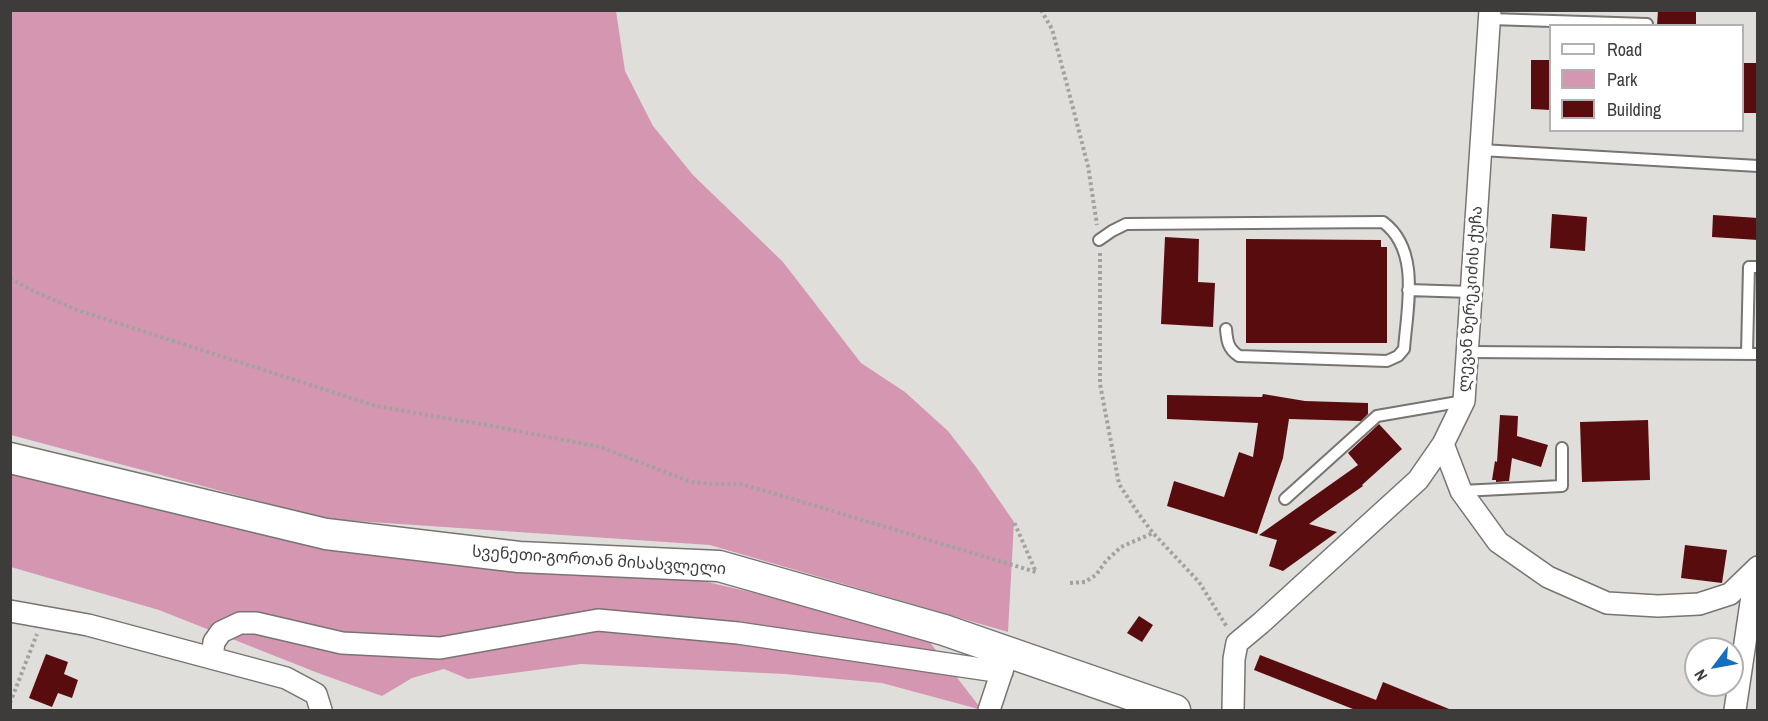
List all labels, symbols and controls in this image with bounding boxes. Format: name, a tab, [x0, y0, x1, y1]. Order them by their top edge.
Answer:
legend	[1549, 24, 1744, 132]
text: Road	[1607, 37, 1642, 62]
text: Park	[1607, 67, 1637, 92]
text: Building	[1607, 97, 1661, 122]
street label: ლევან ზერეკიძის ქუჩა	[1455, 205, 1487, 393]
street label: სვენეთი-გორთან მისასვლელი	[471, 543, 727, 579]
north arrow	[1684, 637, 1744, 697]
text: N	[1689, 666, 1712, 685]

